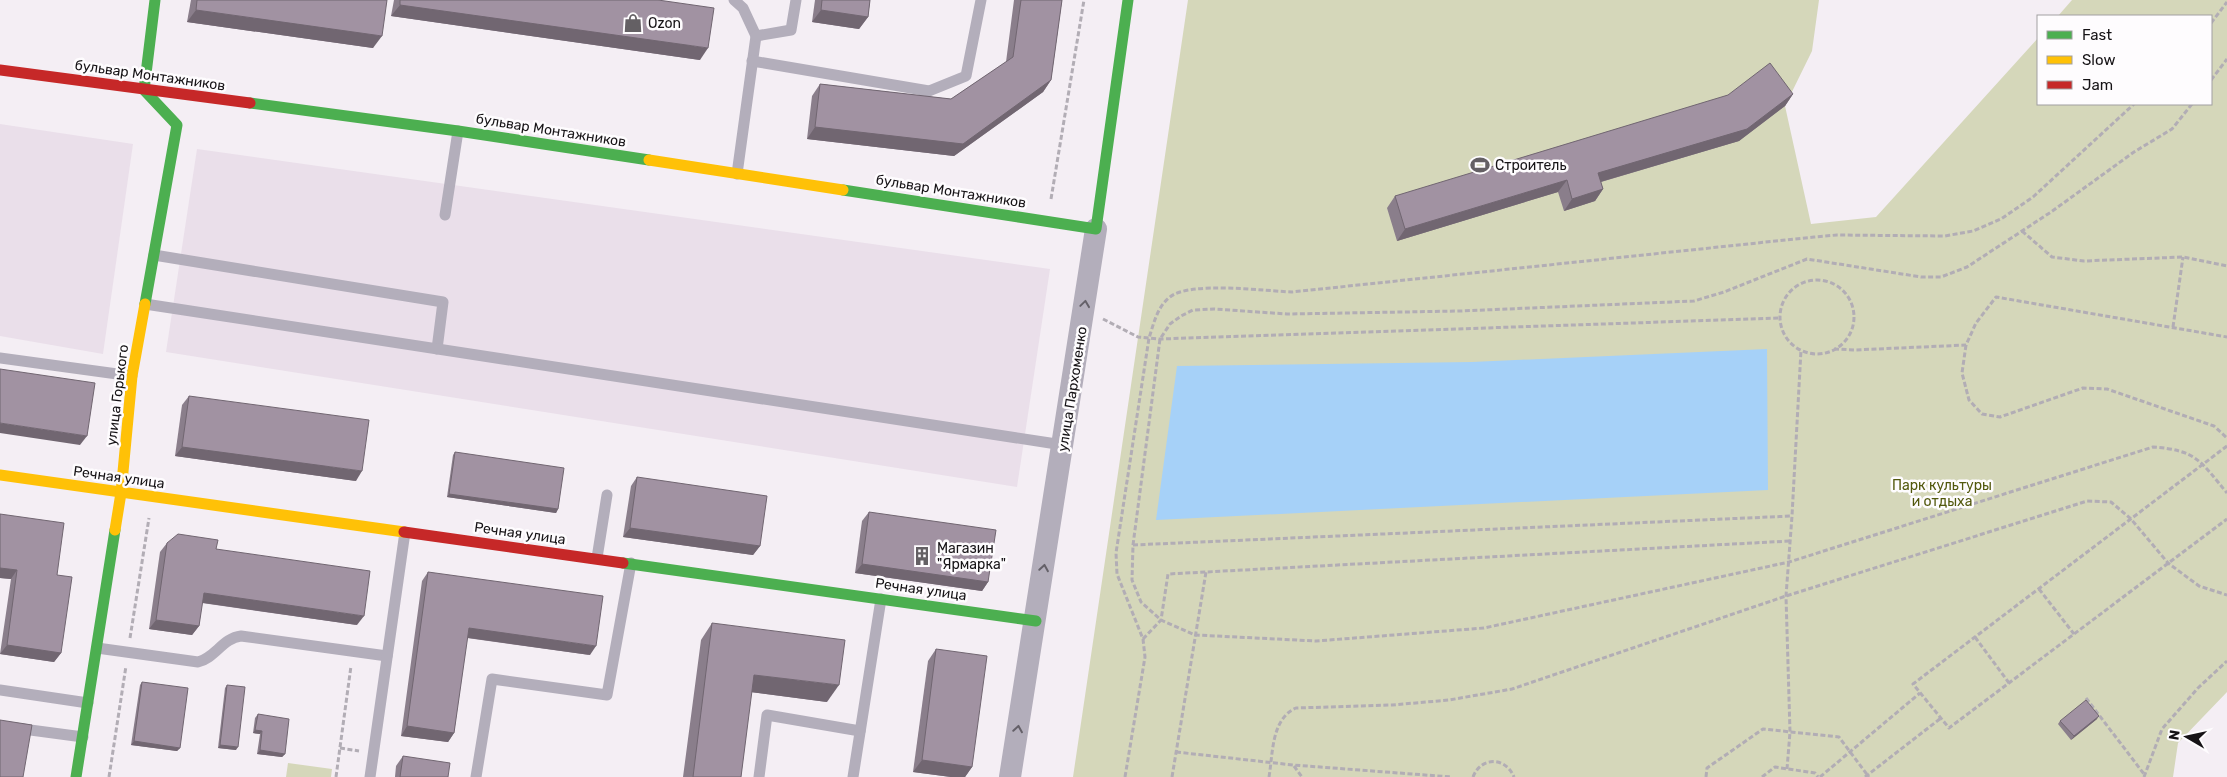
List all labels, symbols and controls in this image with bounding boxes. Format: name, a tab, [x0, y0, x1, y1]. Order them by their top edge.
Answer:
shop icon: Ozon	[622, 12, 644, 34]
place label: Ozon	[648, 15, 681, 32]
legend	[2037, 15, 2212, 105]
text: Fast	[2082, 26, 2112, 44]
text: Slow	[2082, 51, 2115, 69]
street label: бульвар Монтажников	[74, 57, 226, 94]
text: Jam	[2082, 76, 2113, 94]
street label: бульвар Монтажников	[475, 110, 627, 151]
sports icon: Строитель	[1469, 154, 1491, 176]
place label: Строитель	[1495, 157, 1566, 174]
street label: бульвар Монтажников	[875, 171, 1027, 212]
one-way arrow	[1080, 300, 1090, 308]
street label: улица Пархоменко	[1054, 325, 1091, 453]
street label: улица Горького	[103, 344, 132, 447]
street label: Речная улица	[72, 463, 166, 492]
park label: Парк культуры и отдыха	[1892, 477, 1992, 510]
street label: Речная улица	[473, 519, 567, 548]
place label: Магазин "Ярмарка"	[937, 540, 1006, 573]
building icon: Магазин "Ярмарка"	[911, 545, 933, 567]
one-way arrow	[1038, 564, 1049, 572]
street label: Речная улица	[874, 575, 968, 604]
north arrow	[2162, 712, 2212, 762]
one-way arrow	[1013, 725, 1023, 733]
text: N	[2165, 729, 2184, 741]

